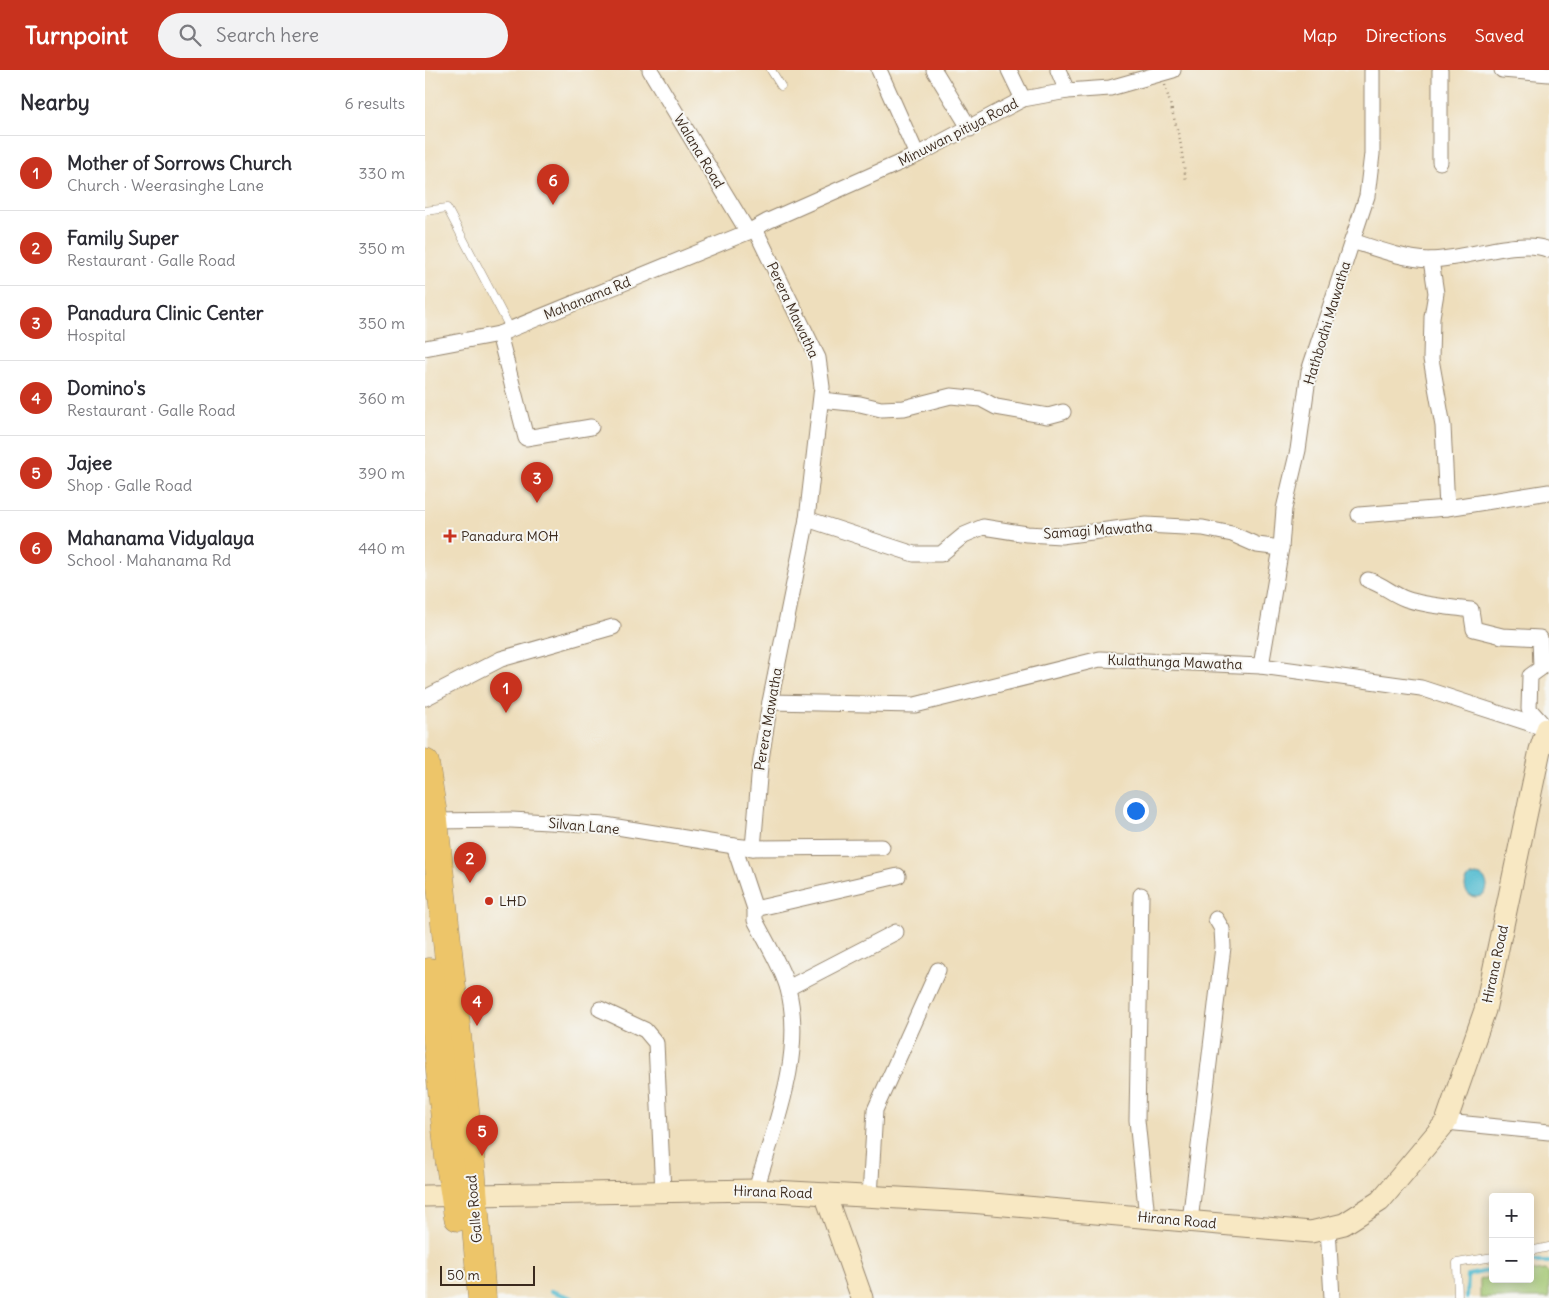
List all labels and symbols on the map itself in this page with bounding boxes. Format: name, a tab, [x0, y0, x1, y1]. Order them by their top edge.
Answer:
street label: Minuwan pitiya Road	[895, 94, 1021, 170]
street label: Walana Road	[670, 111, 728, 191]
pin: 6	[537, 164, 569, 205]
street label: Perera Mawatha	[763, 259, 823, 361]
street label: Hathbodhi Mawatha	[1300, 259, 1354, 387]
street label: Mahanama Rd	[541, 272, 633, 324]
pin: 3	[521, 462, 553, 503]
street label: Samagi Mawatha	[1043, 517, 1153, 543]
place label: Panadura MOH	[461, 527, 559, 545]
marker: Panadura MOH	[443, 529, 457, 543]
street label: Kulathunga Mawatha	[1107, 651, 1243, 673]
street label: Perera Mawatha	[750, 666, 786, 772]
pin: 1	[490, 672, 522, 713]
your location	[1123, 798, 1149, 824]
street label: Silvan Lane	[548, 814, 620, 838]
pin: 2	[454, 842, 486, 883]
place label: LHD	[499, 892, 527, 910]
marker: LHD	[483, 895, 495, 907]
street label: Hirana Road	[1478, 923, 1512, 1005]
pin: 4	[461, 985, 493, 1026]
pin: 5	[466, 1115, 498, 1156]
street label: Galle Road	[462, 1174, 486, 1244]
street label: Hirana Road	[733, 1182, 813, 1202]
street label: Hirana Road	[1137, 1208, 1217, 1232]
scale bar	[440, 1263, 535, 1286]

